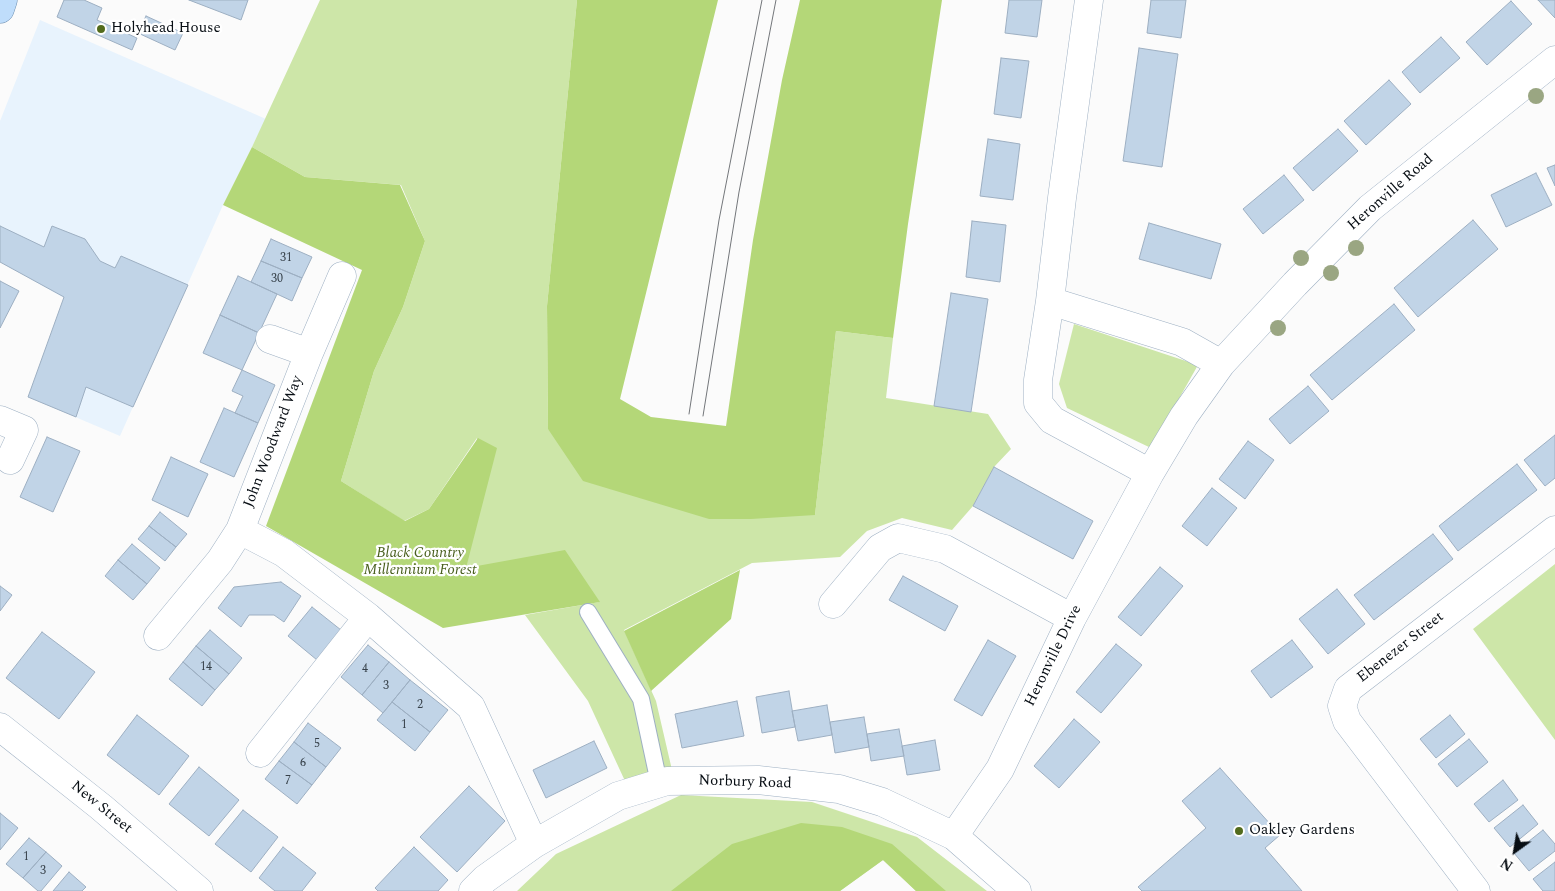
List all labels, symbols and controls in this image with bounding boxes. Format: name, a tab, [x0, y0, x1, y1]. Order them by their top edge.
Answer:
place label: Holyhead House	[111, 20, 221, 38]
marker: Holyhead House	[95, 23, 107, 35]
street label: Heronville Road	[1344, 151, 1438, 235]
house number: 31	[280, 252, 292, 266]
house number: 30	[271, 273, 283, 287]
street label: John Woodward Way	[241, 374, 307, 510]
park label: Black Country Millennium Forest	[364, 545, 476, 580]
street label: Heronville Drive	[1022, 602, 1086, 710]
street label: Ebenezer Street	[1354, 609, 1448, 687]
house number: 14	[200, 661, 212, 675]
house number: 4	[362, 663, 368, 677]
house number: 3	[383, 680, 389, 694]
house number: 2	[417, 699, 423, 713]
house number: 1	[401, 719, 407, 733]
house number: 5	[314, 738, 320, 752]
house number: 6	[300, 757, 306, 771]
street label: Norbury Road	[698, 772, 792, 794]
house number: 7	[285, 775, 291, 789]
street label: New Street	[67, 778, 135, 838]
place label: Oakley Gardens	[1249, 822, 1355, 840]
marker: Oakley Gardens	[1233, 825, 1245, 837]
north arrow	[1490, 826, 1540, 876]
house number: 1	[23, 851, 29, 865]
text: N	[1496, 852, 1517, 876]
house number: 3	[40, 865, 46, 879]

